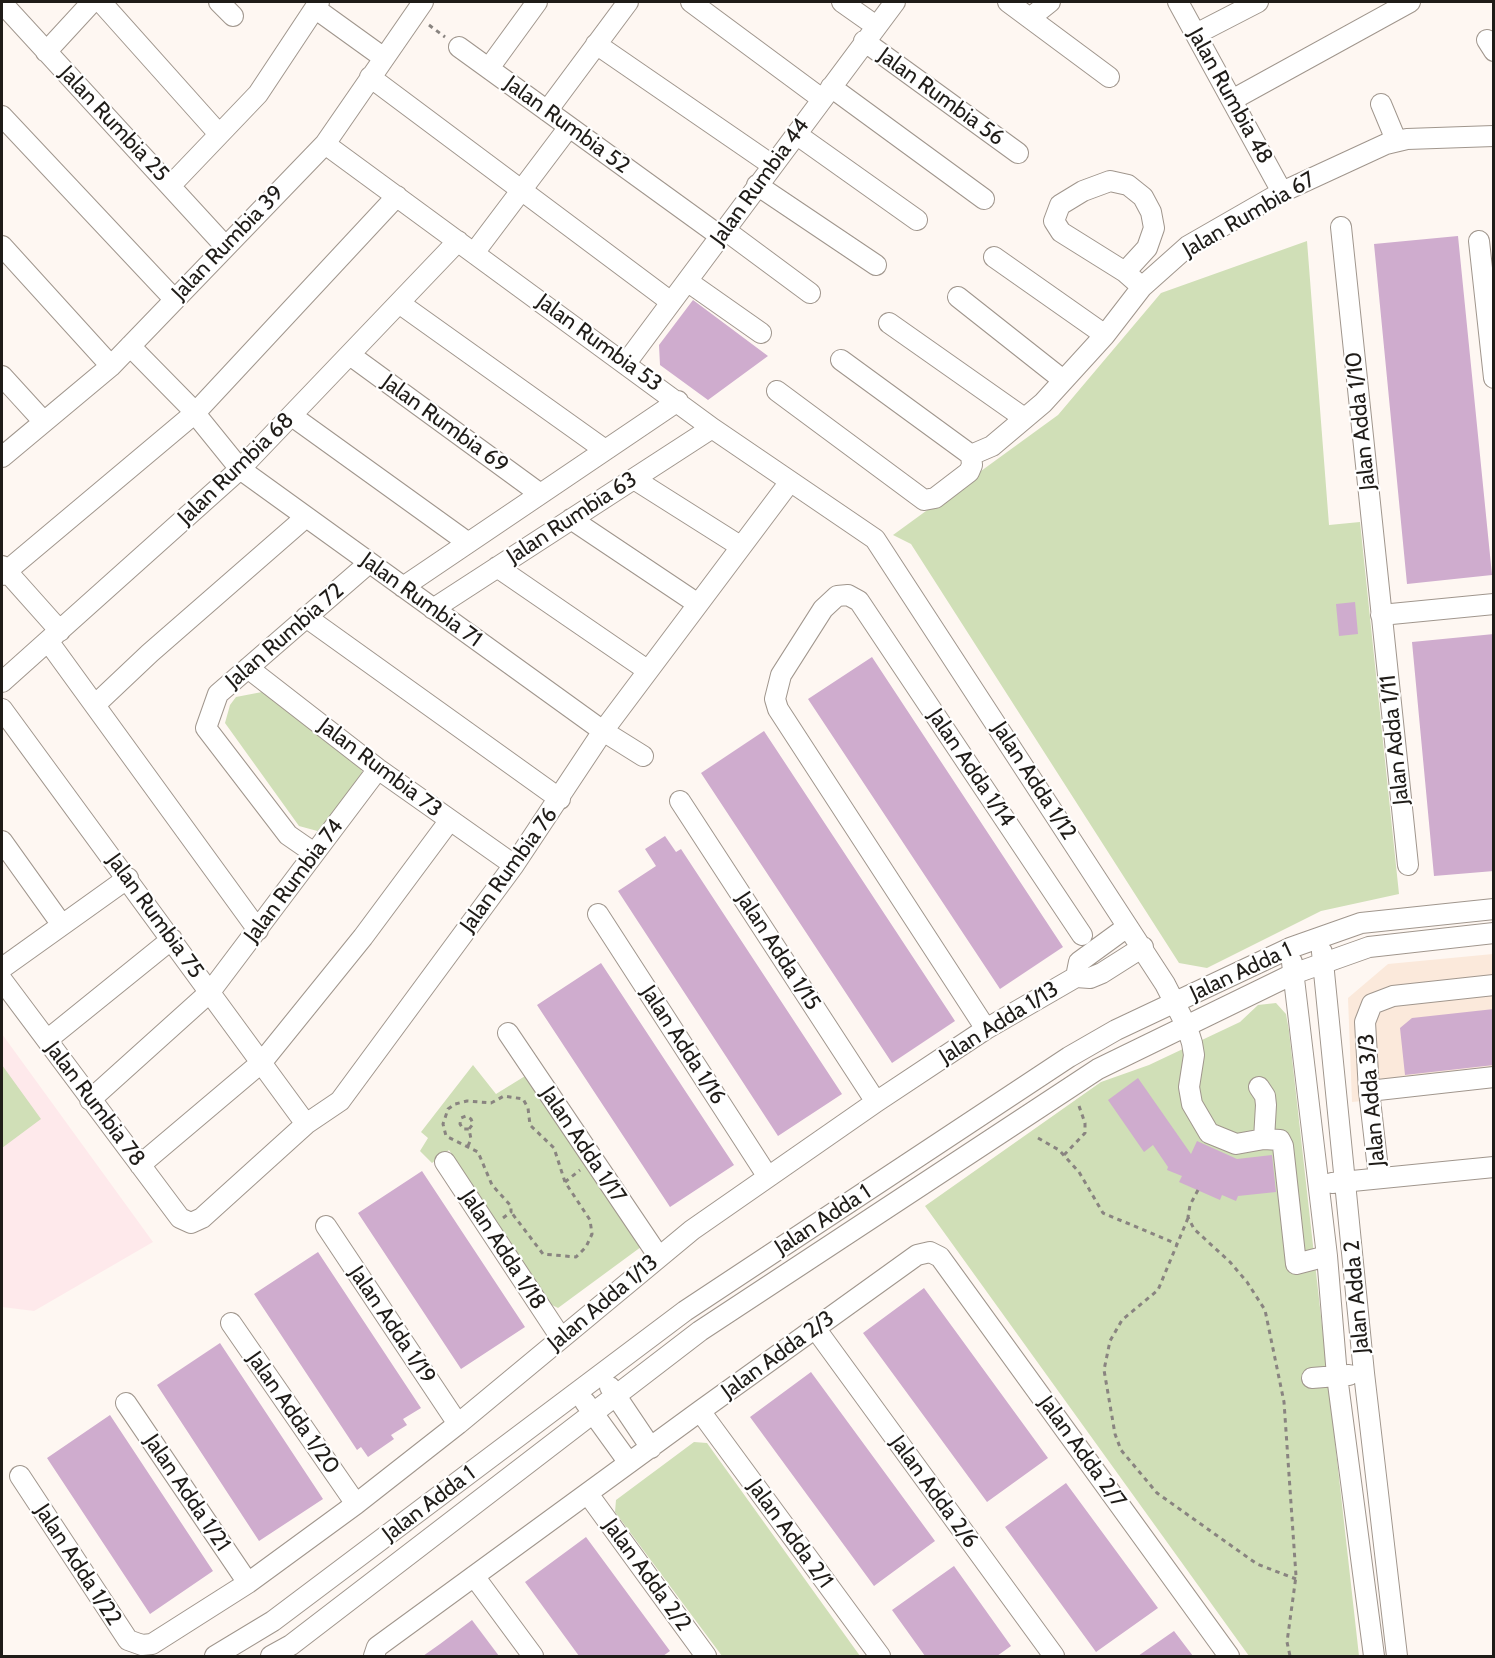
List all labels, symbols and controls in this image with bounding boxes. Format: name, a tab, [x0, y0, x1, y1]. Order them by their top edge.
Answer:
street label: Jalan Rumbia 48	[1182, 23, 1278, 169]
street label: Jalan Rumbia 56	[873, 42, 1009, 152]
street label: Jalan Rumbia 25	[54, 61, 174, 187]
street label: Jalan Rumbia 52	[499, 71, 635, 179]
street label: Jalan Rumbia 44	[705, 113, 815, 251]
street label: Jalan Rumbia 67	[1178, 166, 1320, 264]
street label: Jalan Rumbia 39	[167, 180, 289, 306]
street label: Jalan Rumbia 53	[531, 289, 667, 397]
street label: Jalan Adda 1/10	[1341, 351, 1381, 491]
street label: Jalan Rumbia 69	[377, 369, 513, 479]
street label: Jalan Rumbia 68	[173, 407, 299, 531]
street label: Jalan Rumbia 63	[502, 466, 642, 570]
street label: Jalan Rumbia 71	[355, 547, 487, 653]
street label: Jalan Rumbia 72	[221, 578, 349, 694]
street label: Jalan Adda 1/11	[1375, 674, 1415, 806]
street label: Jalan Adda 1/14	[922, 704, 1020, 832]
street label: Jalan Rumbia 73	[313, 713, 447, 823]
street label: Jalan Adda 1/12	[986, 717, 1082, 845]
street label: Jalan Rumbia 76	[455, 802, 563, 938]
street label: Jalan Rumbia 74	[239, 814, 349, 948]
street label: Jalan Rumbia 75	[101, 848, 209, 984]
street label: Jalan Adda 1/15	[730, 887, 826, 1015]
street label: Jalan Adda 1	[1186, 937, 1296, 1007]
street label: Jalan Adda 1/13	[935, 976, 1063, 1070]
street label: Jalan Adda 1/16	[635, 981, 731, 1109]
street label: Jalan Adda 3/3	[1353, 1033, 1391, 1167]
street label: Jalan Rumbia 78	[39, 1036, 151, 1172]
street label: Jalan Adda 1/17	[534, 1082, 632, 1208]
street label: Jalan Adda 1	[770, 1179, 876, 1261]
street label: Jalan Adda 1/18	[455, 1185, 551, 1315]
street label: Jalan Adda 2	[1339, 1239, 1375, 1355]
street label: Jalan Adda 1/13	[543, 1249, 663, 1357]
street label: Jalan Adda 1/19	[343, 1261, 441, 1389]
street label: Jalan Adda 2/3	[717, 1305, 839, 1405]
street label: Jalan Adda 1/20	[241, 1347, 345, 1479]
street label: Jalan Adda 2/7	[1033, 1391, 1131, 1513]
street label: Jalan Adda 1/21	[138, 1430, 236, 1556]
street label: Jalan Adda 2/6	[884, 1431, 984, 1553]
street label: Jalan Adda 1	[377, 1461, 481, 1547]
street label: Jalan Adda 2/1	[742, 1474, 838, 1594]
street label: Jalan Adda 1/22	[29, 1499, 127, 1631]
street label: Jalan Adda 2/2	[597, 1514, 697, 1636]

